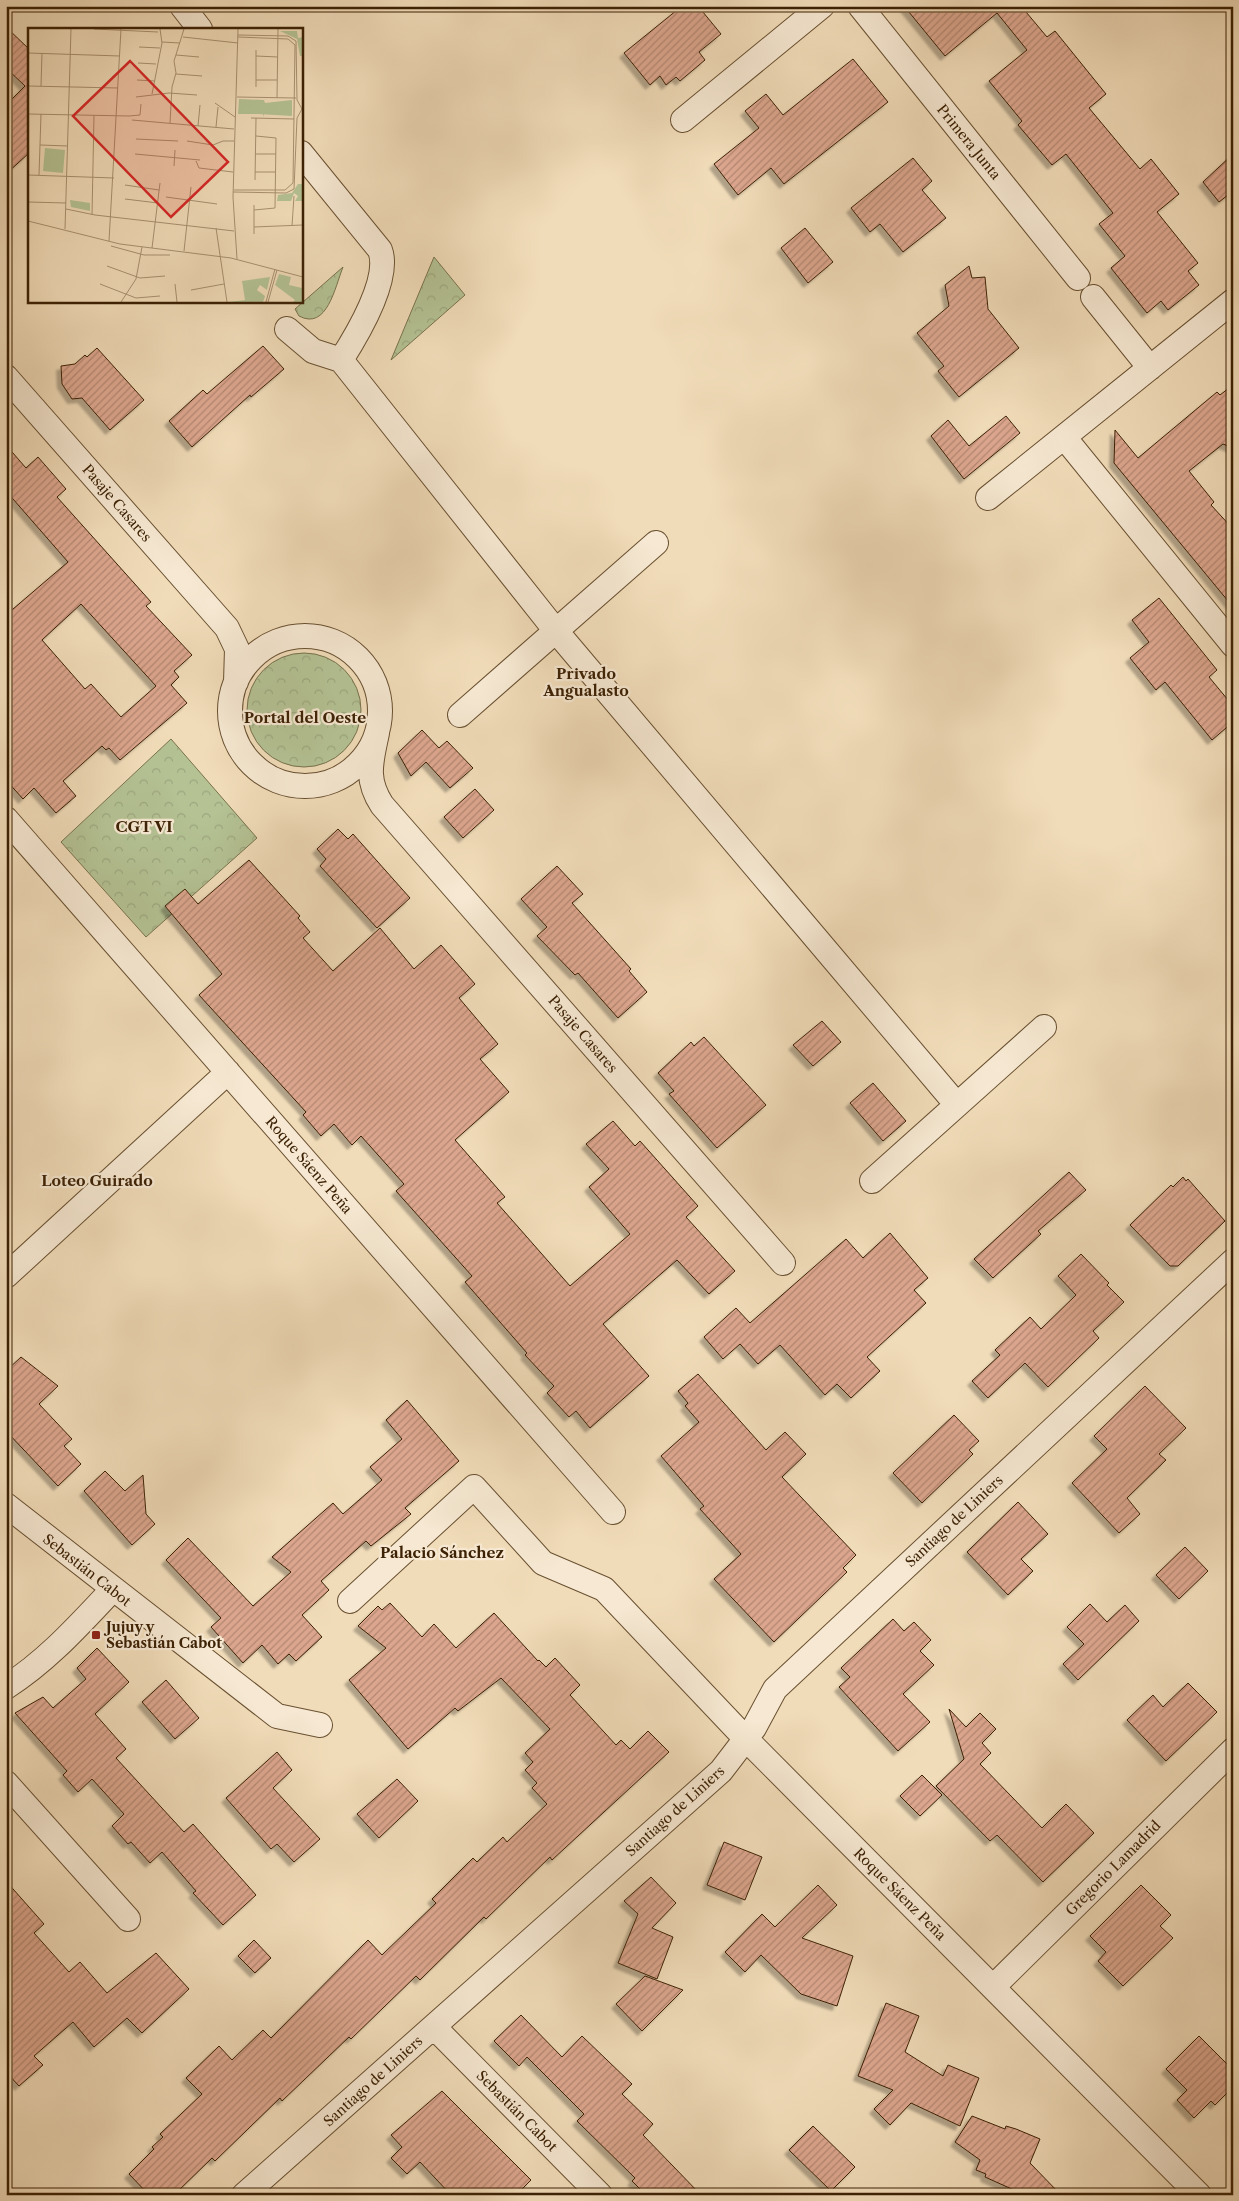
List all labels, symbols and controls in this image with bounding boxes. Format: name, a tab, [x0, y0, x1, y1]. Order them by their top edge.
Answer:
inset map	[28, 28, 302, 302]
street label: Primera Junta	[933, 101, 1005, 184]
street label: Pasaje Casares	[78, 461, 156, 545]
district label: Privado Angualasto	[542, 664, 629, 700]
district label: Portal del Oeste	[244, 708, 366, 727]
district label: CGT VI	[116, 817, 172, 836]
street label: Pasaje Casares	[544, 992, 622, 1076]
street label: Roque Sáenz Peña	[262, 1113, 357, 1218]
district label: Loteo Guirado	[41, 1171, 153, 1190]
street label: Santiago de Liniers	[901, 1471, 1007, 1571]
street label: Sebastián Cabot	[39, 1530, 135, 1610]
district label: Palacio Sánchez	[380, 1543, 504, 1562]
place label: Jujuy y Sebastián Cabot	[103, 1618, 222, 1652]
marker: Jujuy y Sebastián Cabot	[90, 1629, 102, 1641]
street label: Santiago de Liniers	[622, 1762, 728, 1860]
street label: Gregorio Lamadrid	[1062, 1816, 1165, 1919]
street label: Roque Sáenz Peña	[850, 1844, 950, 1944]
street label: Santiago de Liniers	[320, 2032, 426, 2130]
street label: Sebastián Cabot	[473, 2067, 561, 2155]

